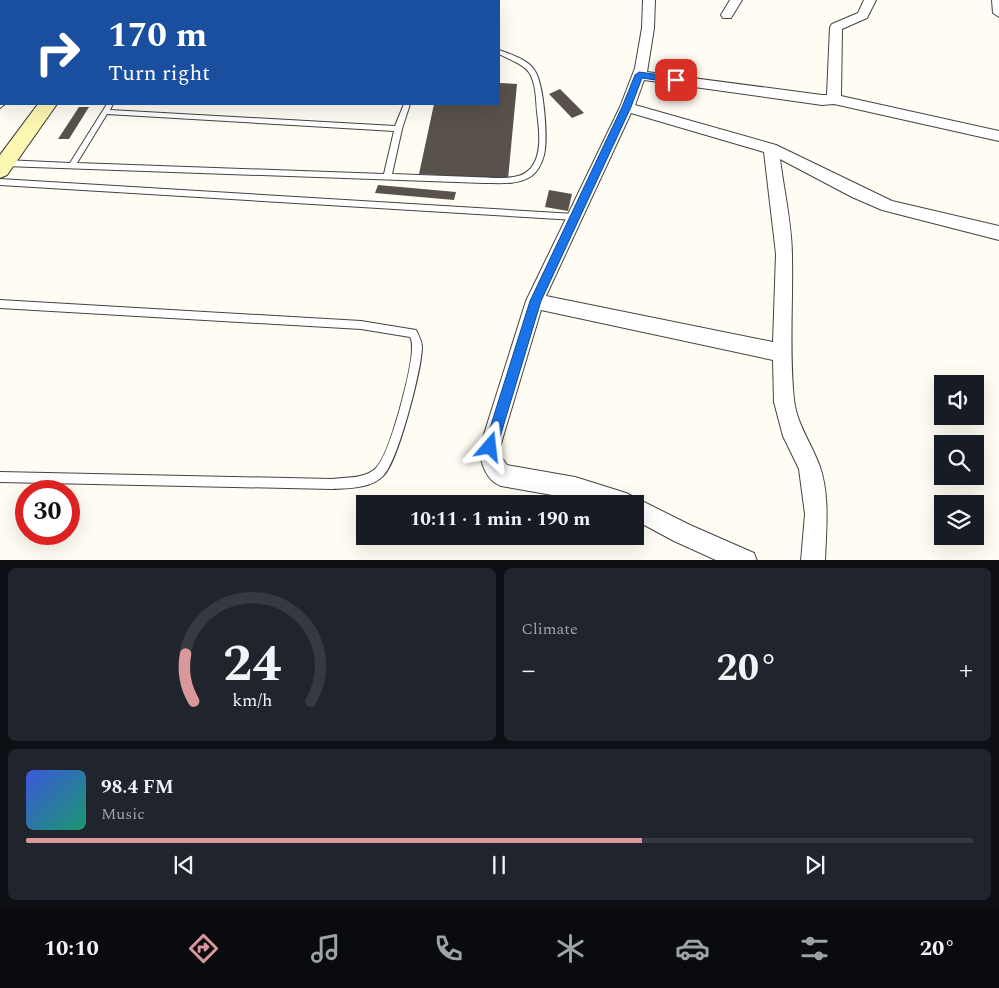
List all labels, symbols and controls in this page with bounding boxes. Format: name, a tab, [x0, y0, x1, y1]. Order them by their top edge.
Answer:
text: 170 m	[108, 9, 207, 62]
icon: right	[25, 20, 90, 85]
text: Turn right	[108, 57, 210, 90]
pin	[655, 59, 697, 101]
icon: arrive	[662, 66, 690, 94]
map controls	[934, 375, 984, 545]
button: sound	[934, 375, 984, 425]
position arrow	[463, 420, 515, 472]
button: search	[934, 435, 984, 485]
speed limit sign: 30	[15, 480, 80, 545]
button: layers	[934, 495, 984, 545]
text: 10:11 · 1 min · 190 m	[410, 505, 590, 534]
text: Climate	[522, 617, 578, 641]
text: 24	[223, 625, 281, 704]
text: 20°	[716, 640, 778, 698]
text: −	[522, 649, 536, 692]
text: +	[959, 649, 973, 692]
text: km/h	[232, 687, 272, 714]
text: 98.4 FM	[101, 773, 174, 802]
text: Music	[101, 802, 145, 826]
icon: previous	[170, 851, 198, 879]
icon: pause	[485, 851, 513, 879]
icon: next	[801, 851, 829, 879]
icon: directions	[186, 931, 221, 966]
icon: music	[308, 931, 343, 966]
icon: phone	[431, 931, 466, 966]
icon: climate	[553, 931, 588, 966]
icon: car	[675, 931, 710, 966]
icon: filters	[797, 931, 832, 966]
text: 10:10	[44, 932, 99, 965]
text: 20°	[920, 932, 955, 965]

